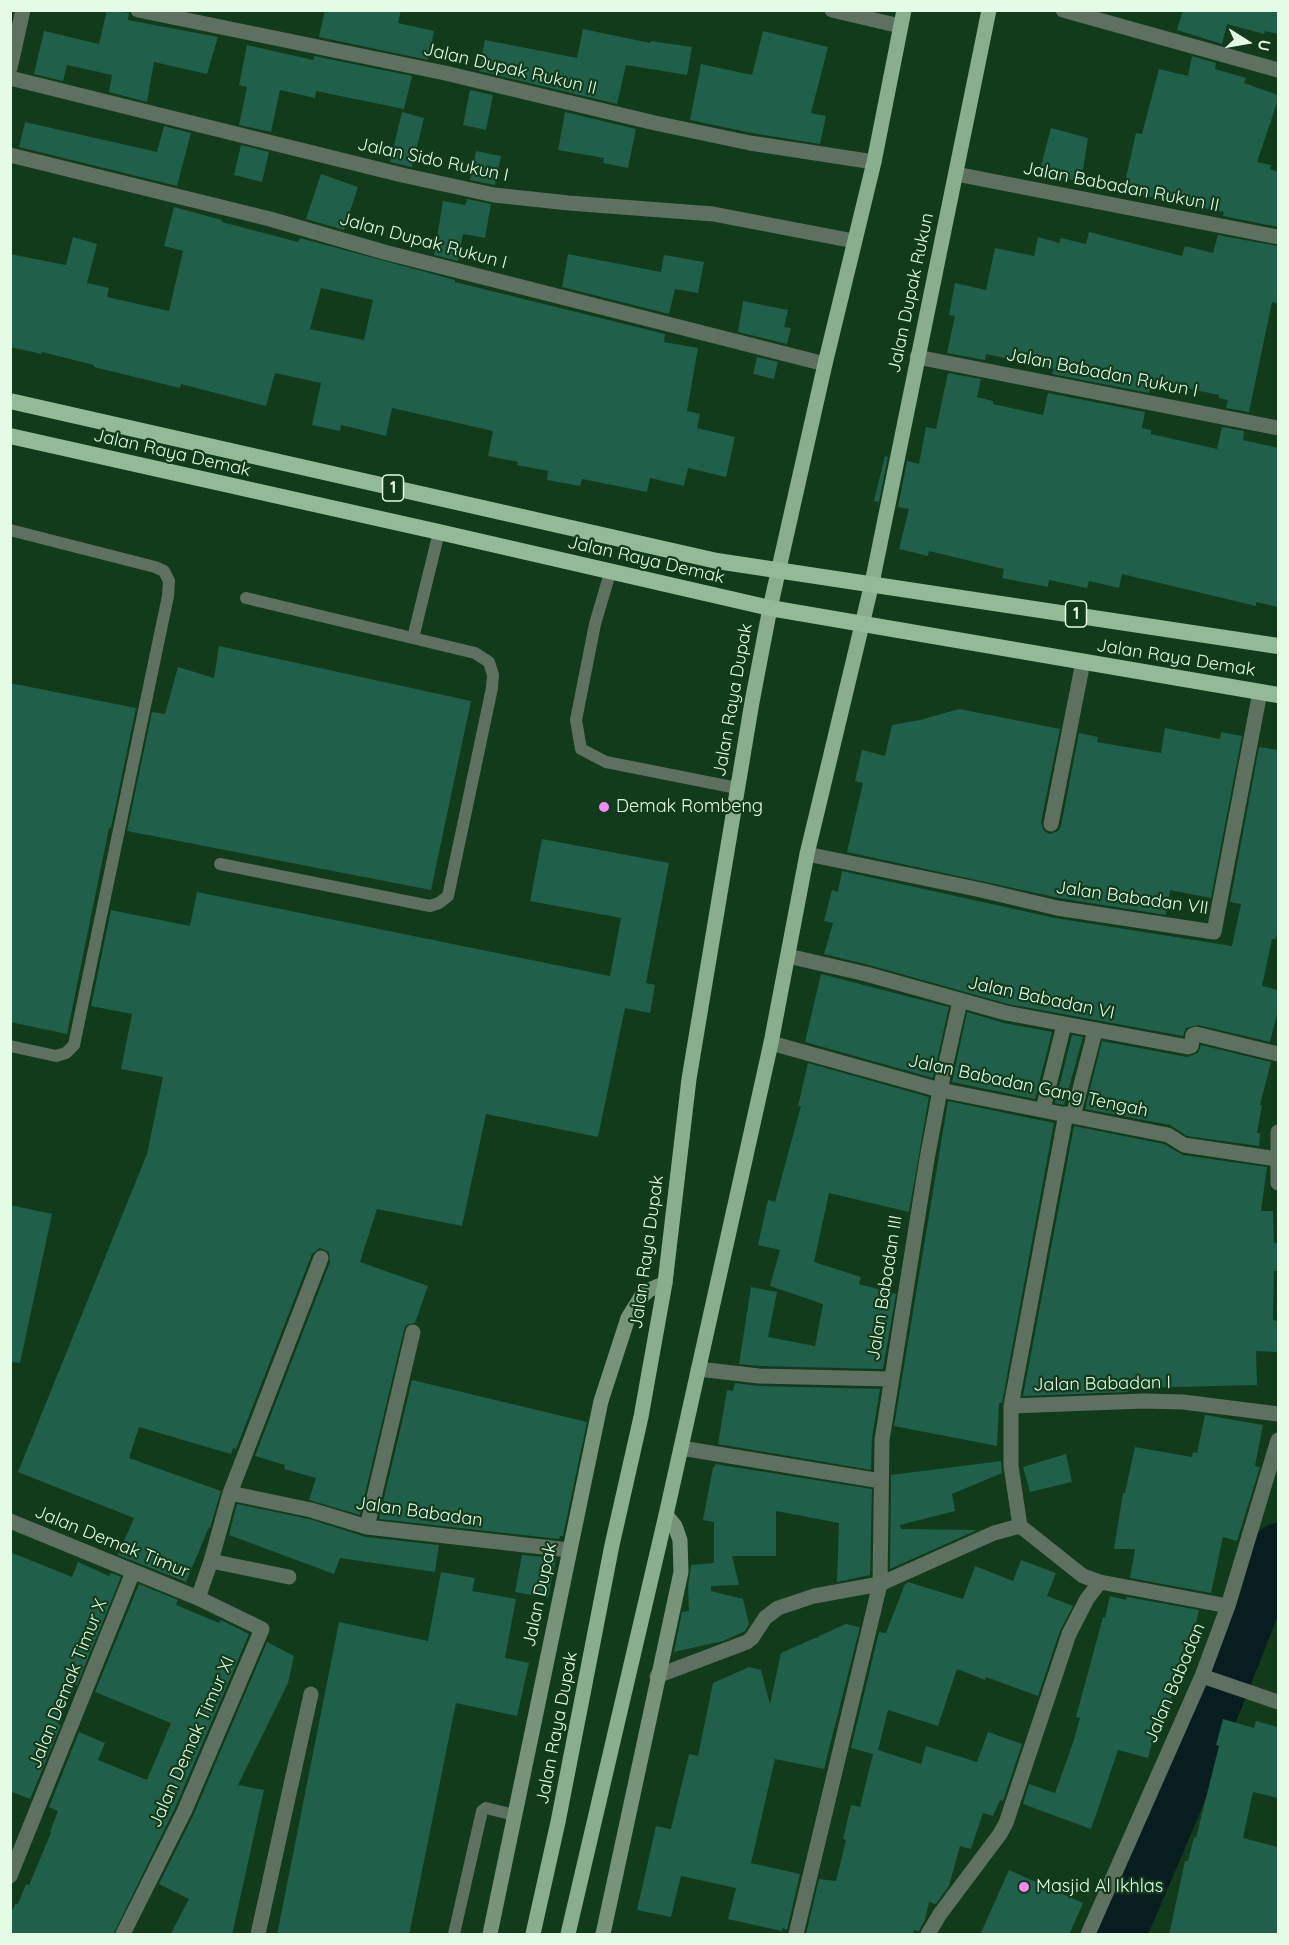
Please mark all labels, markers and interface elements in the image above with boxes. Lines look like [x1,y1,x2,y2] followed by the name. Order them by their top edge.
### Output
[1217,12,1277,72] north arrow
[1254,38,1276,53] text: U
[421,39,599,99] street label: Jalan Dupak Rukun II
[355,133,511,187] street label: Jalan Sido Rukun I
[1021,157,1221,217] street label: Jalan Babadan Rukun II
[337,208,509,274] street label: Jalan Dupak Rukun I
[883,211,939,375] street label: Jalan Dupak Rukun
[1004,344,1200,402] street label: Jalan Babadan Rukun I
[91,424,253,482] street label: Jalan Raya Demak
[382,475,404,501] road number: 1
[565,531,727,589] street label: Jalan Raya Demak
[1066,601,1086,627] road number: 1
[709,622,757,778] street label: Jalan Raya Dupak
[1095,635,1257,681] street label: Jalan Raya Demak
[616,796,763,818] place label: Demak Rombeng
[597,800,611,814] marker: Demak Rombeng
[1054,877,1210,919] street label: Jalan Babadan VII
[966,972,1116,1024] street label: Jalan Babadan VI
[906,1050,1150,1122] street label: Jalan Babadan Gang Tengah
[625,1174,669,1330] street label: Jalan Raya Dupak
[863,1214,907,1362] street label: Jalan Babadan III
[1033,1372,1171,1396] street label: Jalan Babadan I
[354,1492,484,1532] street label: Jalan Babadan
[31,1501,193,1583] street label: Jalan Demak Timur
[518,1541,562,1649] street label: Jalan Dupak
[24,1596,112,1772] street label: Jalan Demak Timur X
[1140,1620,1210,1746] street label: Jalan Babadan
[532,1650,582,1806] street label: Jalan Raya Dupak
[144,1653,240,1831] street label: Jalan Demak Timur XI
[1036,1876,1163,1898] place label: Masjid Al Ikhlas
[1017,1880,1031,1894] marker: Masjid Al Ikhlas

